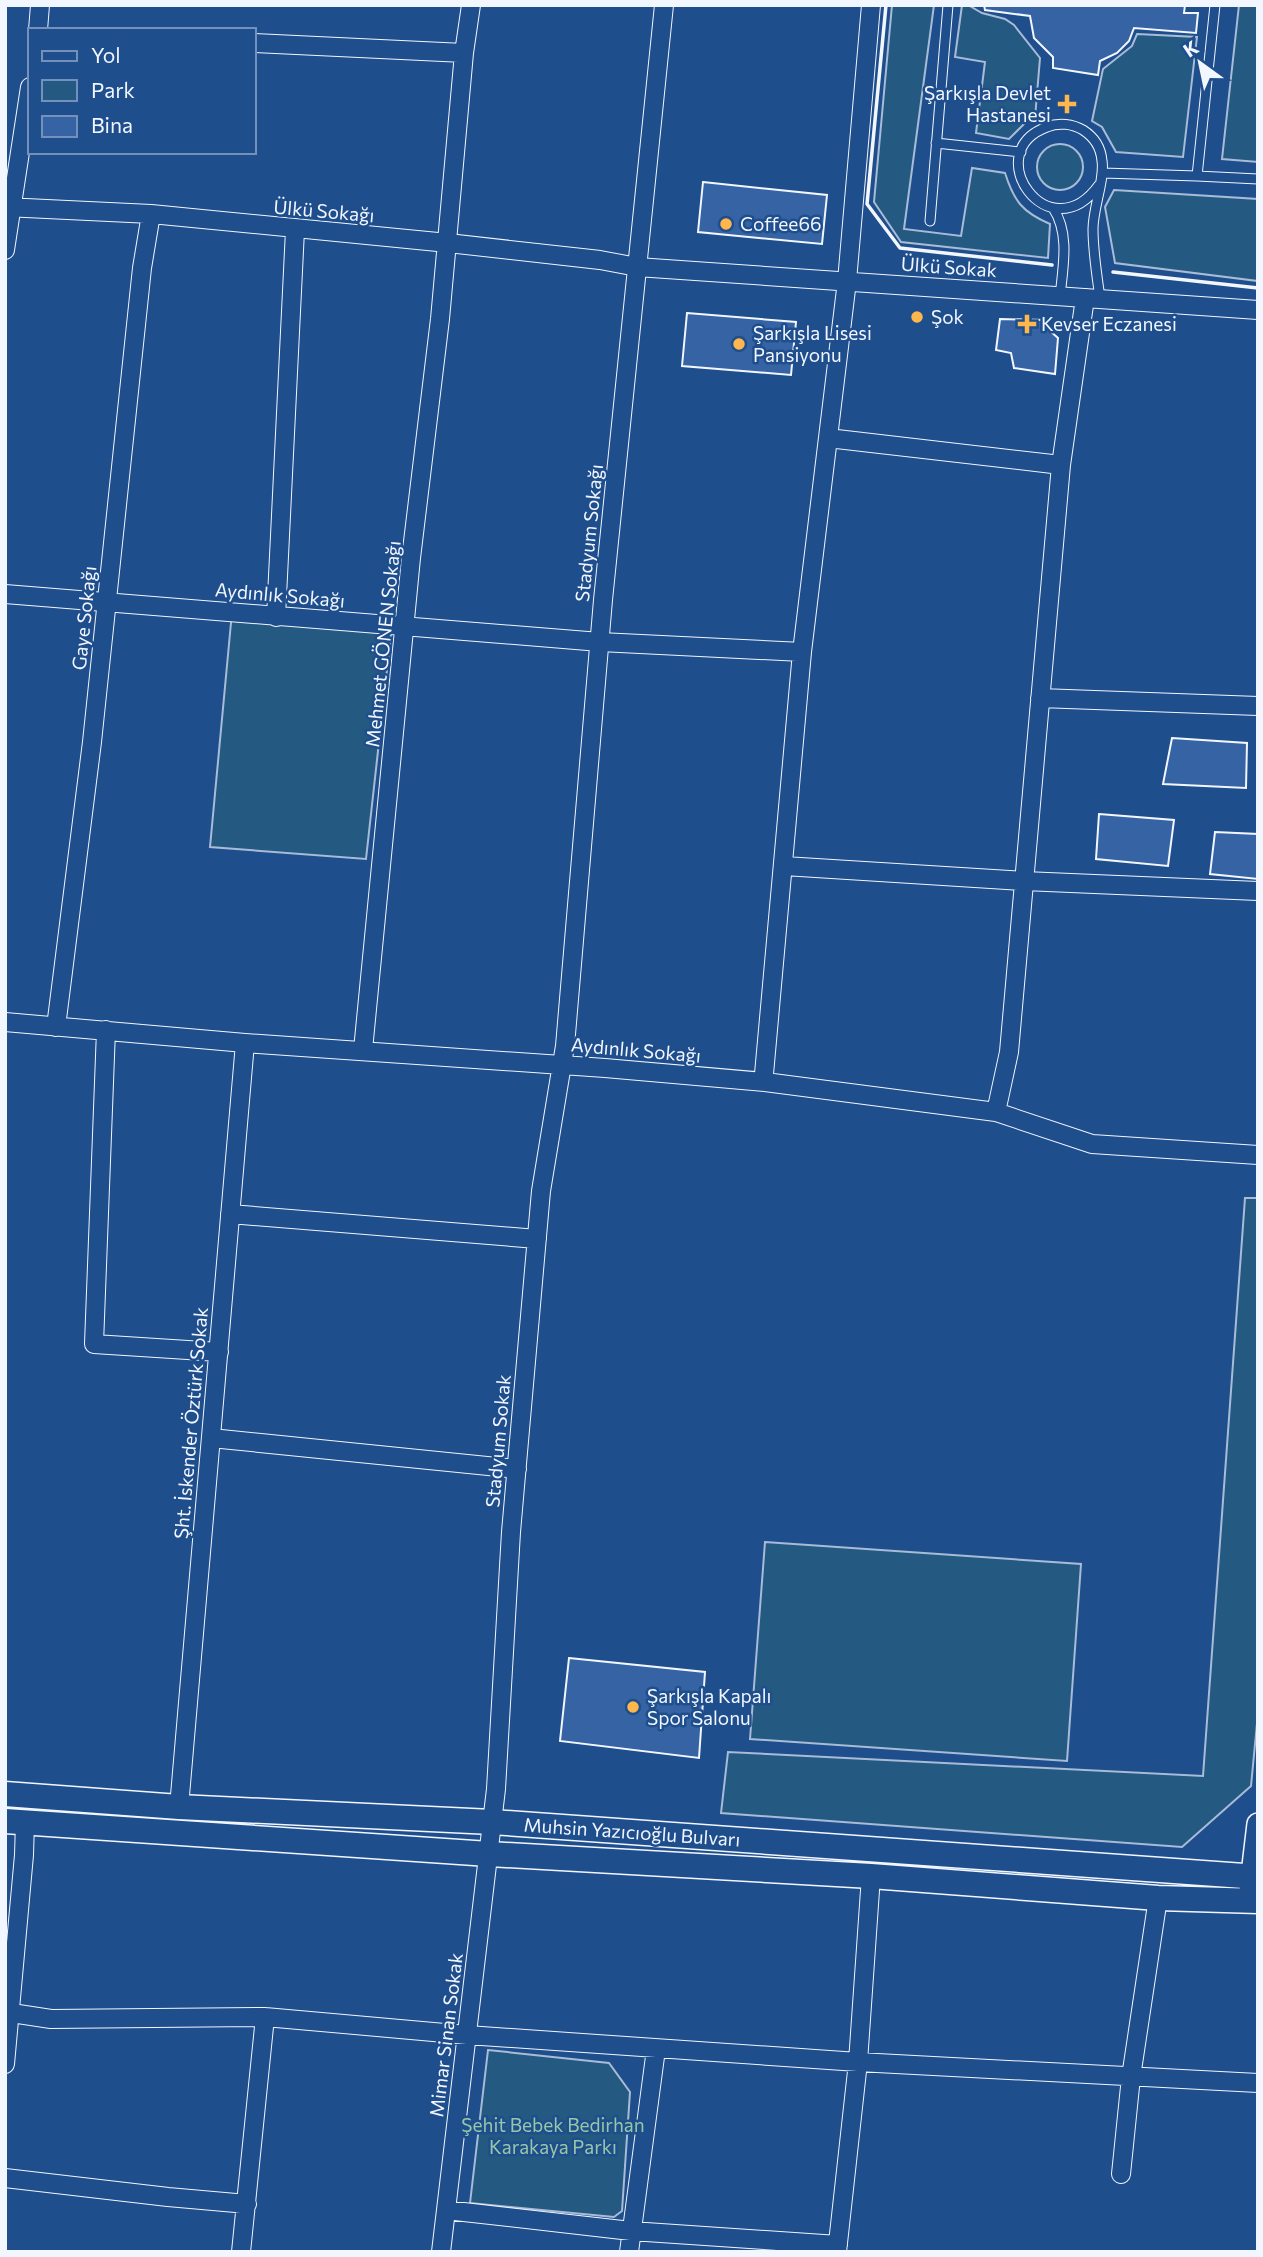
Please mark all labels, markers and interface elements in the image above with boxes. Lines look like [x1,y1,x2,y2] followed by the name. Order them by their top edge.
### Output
[28,28,256,154] legend
[1165,28,1235,98] north arrow
[1179,35,1202,62] text: K
[91,42,121,67] text: Yol
[91,77,135,102] text: Park
[924,81,1051,126] place label: Şarkışla Devlet Hastanesi
[1057,94,1077,114] marker: Şarkışla Devlet Hastanesi
[91,112,133,137] text: Bina
[273,195,375,226] street label: Ülkü Sokağı
[740,212,821,235] place label: Coffee66
[718,216,734,232] marker: Coffee66
[900,252,998,281] street label: Ülkü Sokak
[931,305,964,328] place label: Şok
[909,309,925,325] marker: Şok
[1041,312,1177,335] place label: Kevser Eczanesi
[1019,316,1035,332] marker: Kevser Eczanesi
[753,321,872,366] place label: Şarkışla Lisesi Pansiyonu
[731,336,747,352] marker: Şarkışla Lisesi Pansiyonu
[570,463,607,603] street label: Stadyum Sokağı
[360,539,405,749] street label: Mehmet GÖNEN Sokağı
[67,565,100,671] street label: Gaye Sokağı
[214,577,346,612] street label: Aydınlık Sokağı
[570,1032,702,1067] street label: Aydınlık Sokağı
[169,1306,212,1540] street label: Şht. İskender Öztürk Sokak
[480,1374,515,1508] street label: Stadyum Sokak
[647,1684,771,1729] place label: Şarkışla Kapalı Spor Salonu
[625,1699,641,1715] marker: Şarkışla Kapalı Spor Salonu
[523,1812,741,1851] street label: Muhsin Yazıcıoğlu Bulvarı
[424,1952,467,2118] street label: Mimar Sinan Sokak
[461,2113,645,2158] park label: Şehit Bebek Bedirhan Karakaya Parkı

